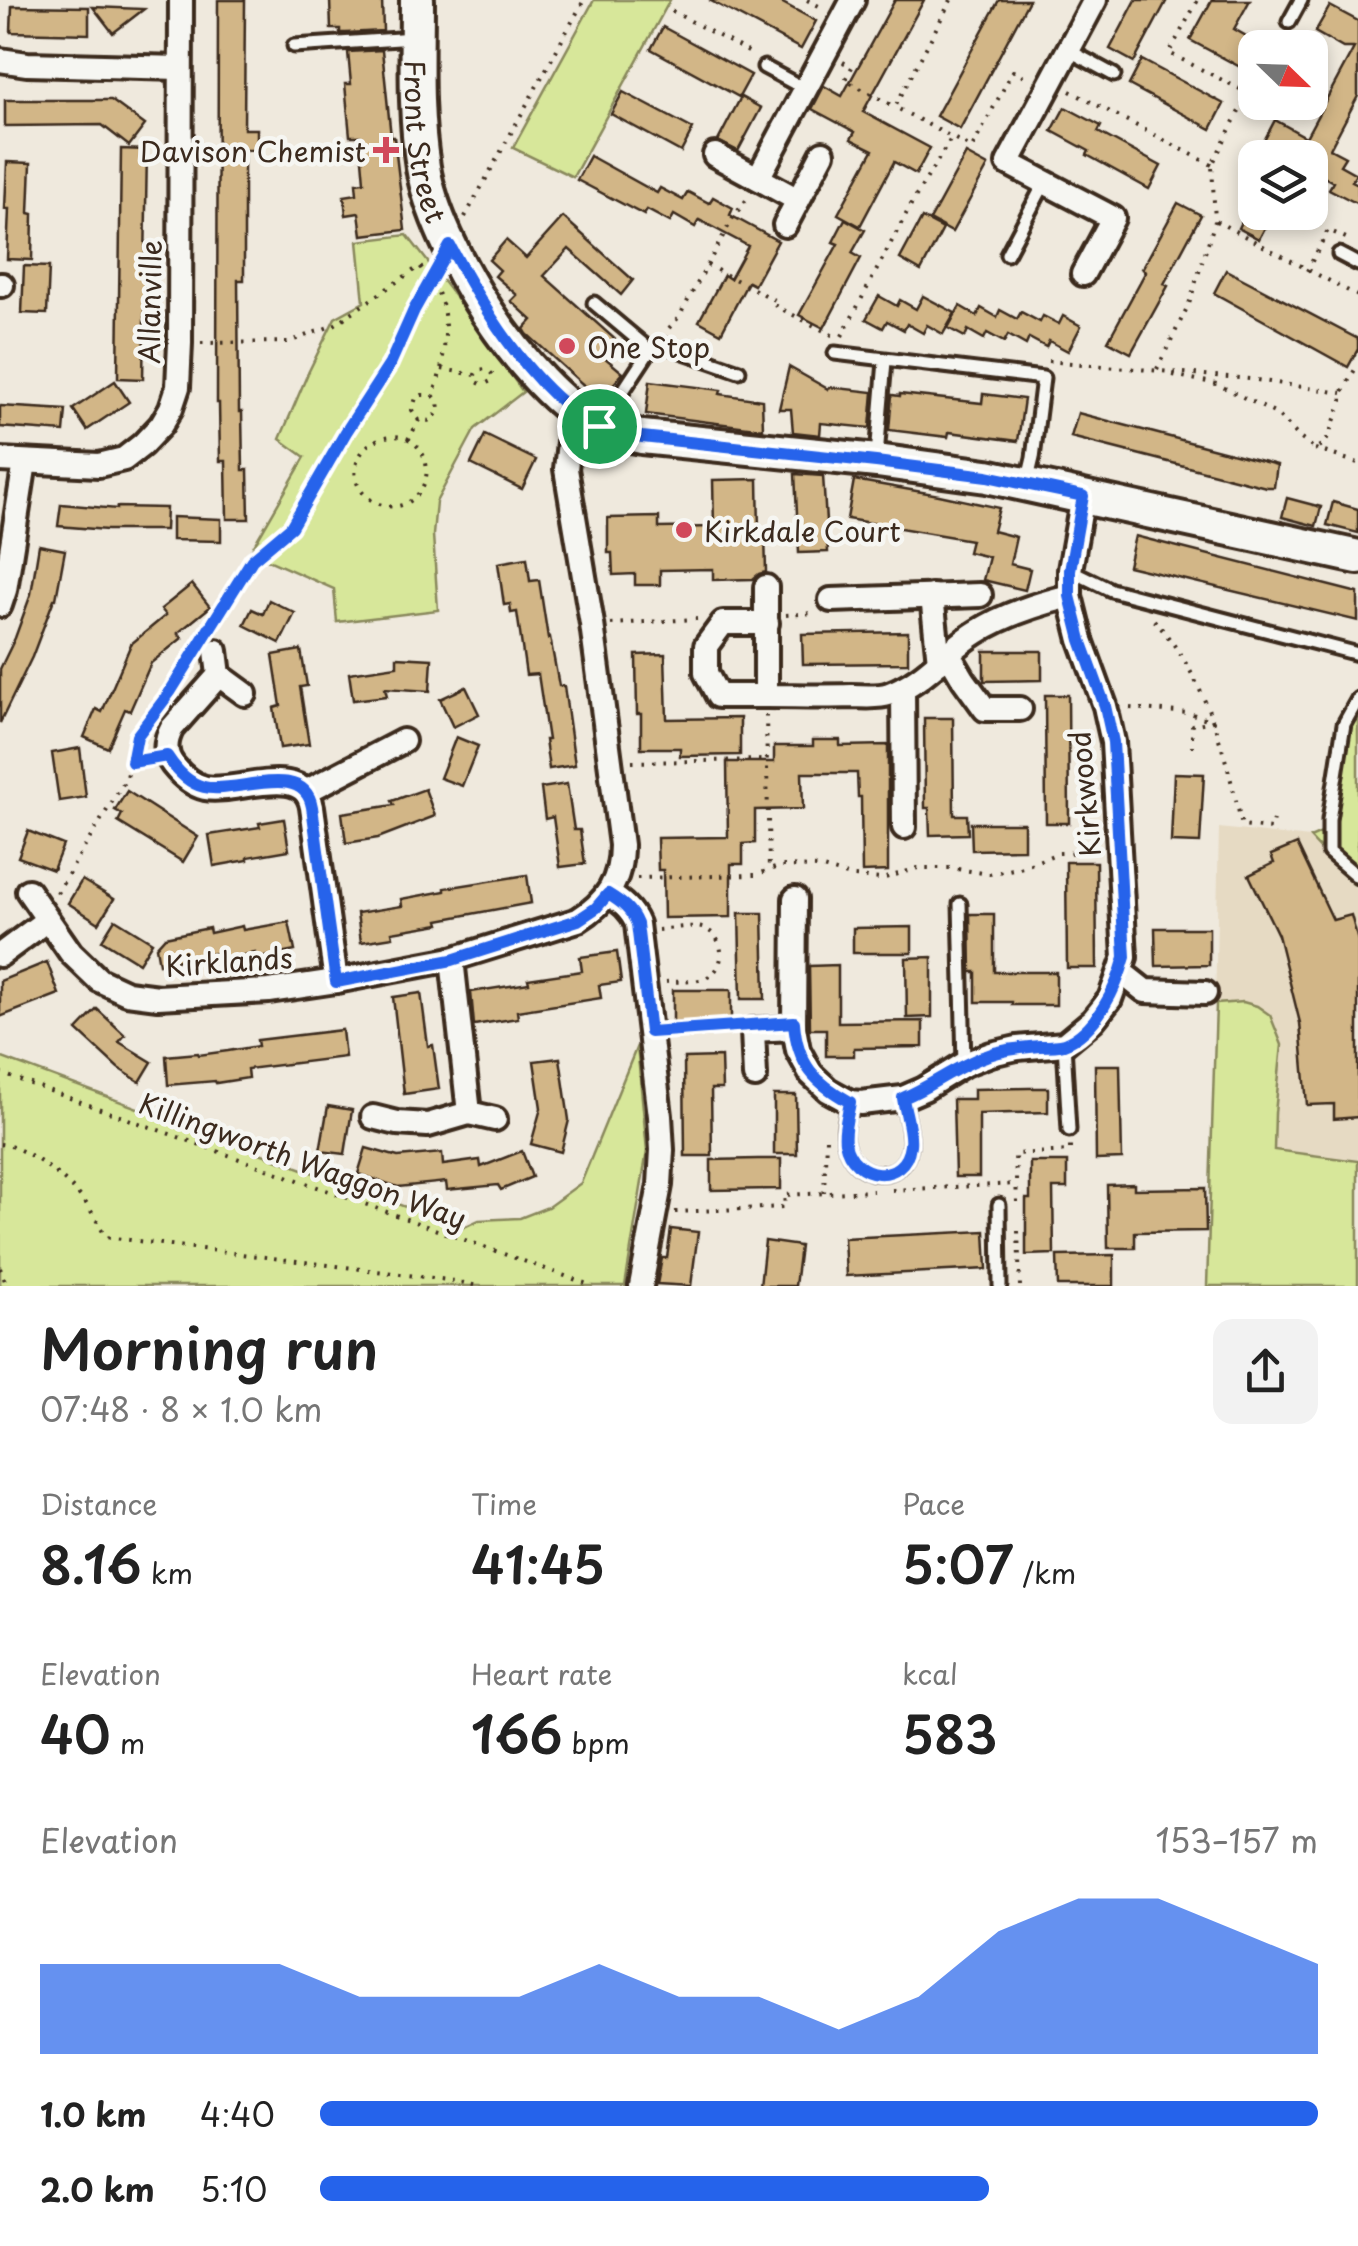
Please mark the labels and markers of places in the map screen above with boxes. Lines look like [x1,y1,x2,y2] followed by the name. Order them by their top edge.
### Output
[140,129,366,172] place label: Davison Chemist
[375,139,397,161] marker: Davison Chemist
[587,325,710,368] place label: One Stop
[556,335,578,357] marker: One Stop
[557,384,642,469] pin
[704,509,901,552] place label: Kirkdale Court
[673,519,695,541] marker: Kirkdale Court

